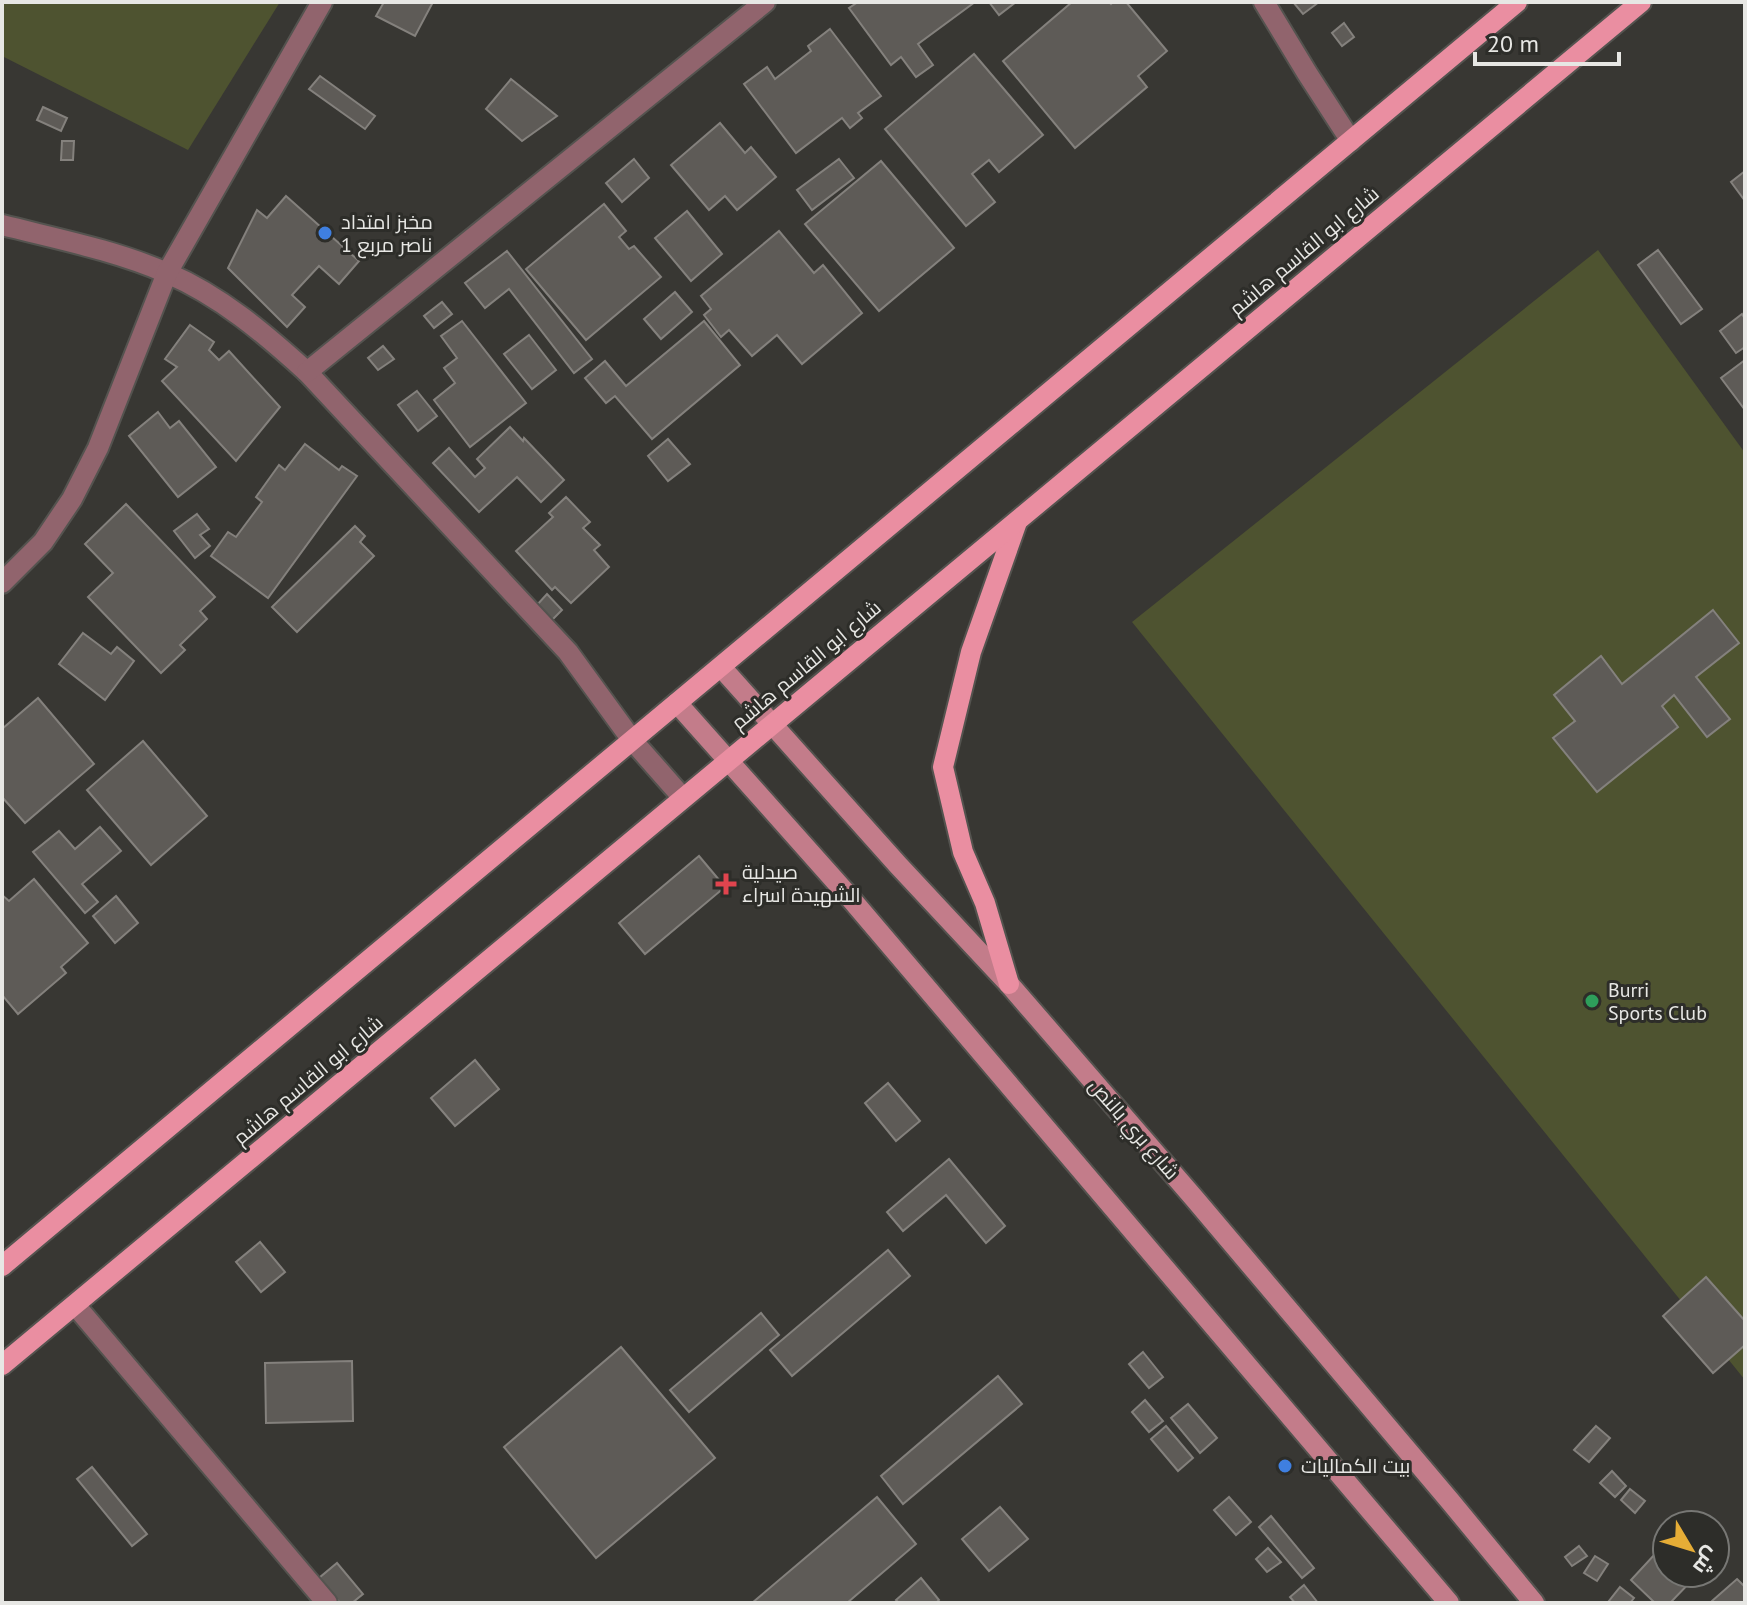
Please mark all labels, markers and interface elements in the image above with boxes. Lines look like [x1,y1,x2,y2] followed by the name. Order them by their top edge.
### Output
[1475,16,1619,66] scale bar
[1487,28,1539,59] text: 20 m
[1224,181,1385,322] street label: شارع ابو القاسم هاشم
[341,209,433,259] place label: مخبز امتداد ناصر مربع 1
[316,224,334,242] marker: مخبز امتداد ناصر مربع 1
[726,595,887,736] street label: شارع ابو القاسم هاشم
[742,859,861,908] place label: صيدلية الشهيدة اسراء
[717,875,735,893] marker: صيدلية الشهيدة اسراء
[1608,977,1707,1026] place label: Burri Sports Club
[1583,992,1601,1010] marker: Burri Sports Club
[228,1010,389,1151] street label: شارع ابو القاسم هاشم
[1081,1073,1185,1187] street label: شارع بري بالنص
[1301,1453,1410,1479] place label: بيت الكماليات
[1276,1457,1294,1475] marker: بيت الكماليات
[1651,1509,1731,1589] north arrow
[1687,1542,1726,1581] text: ش

